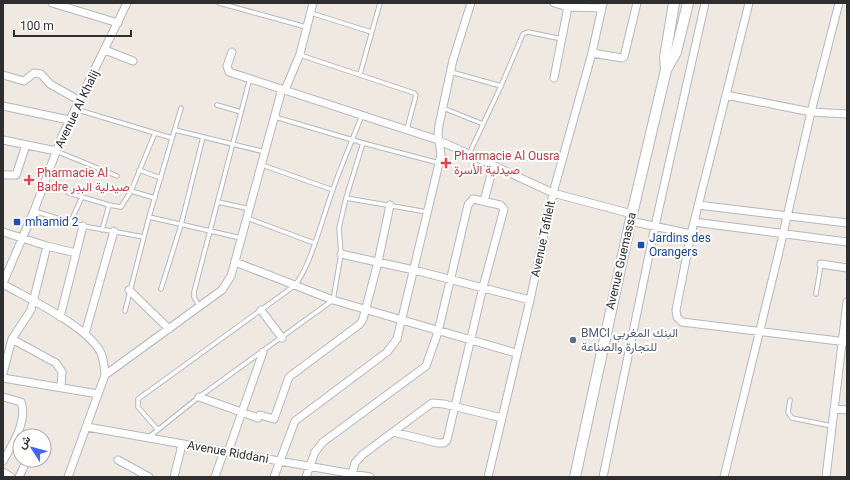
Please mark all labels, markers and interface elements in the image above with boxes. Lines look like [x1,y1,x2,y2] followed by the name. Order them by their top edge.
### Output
[14,12,131,38] scale bar
[20,19,54,33] text: 100 m
[52,67,102,150] street label: Avenue Al Khalij
[454,149,560,178] place label: Pharmacie Al Ousra صيدلية الأسرة
[441,158,451,168] marker: Pharmacie Al Ousra صيدلية الأسرة
[37,166,130,195] place label: Pharmacie Al Badre صيدلية البدر
[24,175,34,185] marker: Pharmacie Al Badre صيدلية البدر
[528,199,558,279] street label: Avenue Tafilelt
[603,211,639,311] street label: Avenue Guemassa
[25,215,79,229] place label: mhamid 2
[12,217,22,227] marker: mhamid 2
[649,231,711,259] place label: Jardins des Orangers
[636,240,646,250] marker: Jardins des Orangers
[581,326,678,355] place label: BMCI البنك المغربي للتجارة والصناعة
[568,335,578,345] marker: BMCI البنك المغربي للتجارة والصناعة
[12,428,52,468] north arrow
[15,433,33,452] text: ش
[186,438,270,466] street label: Avenue Riddani

